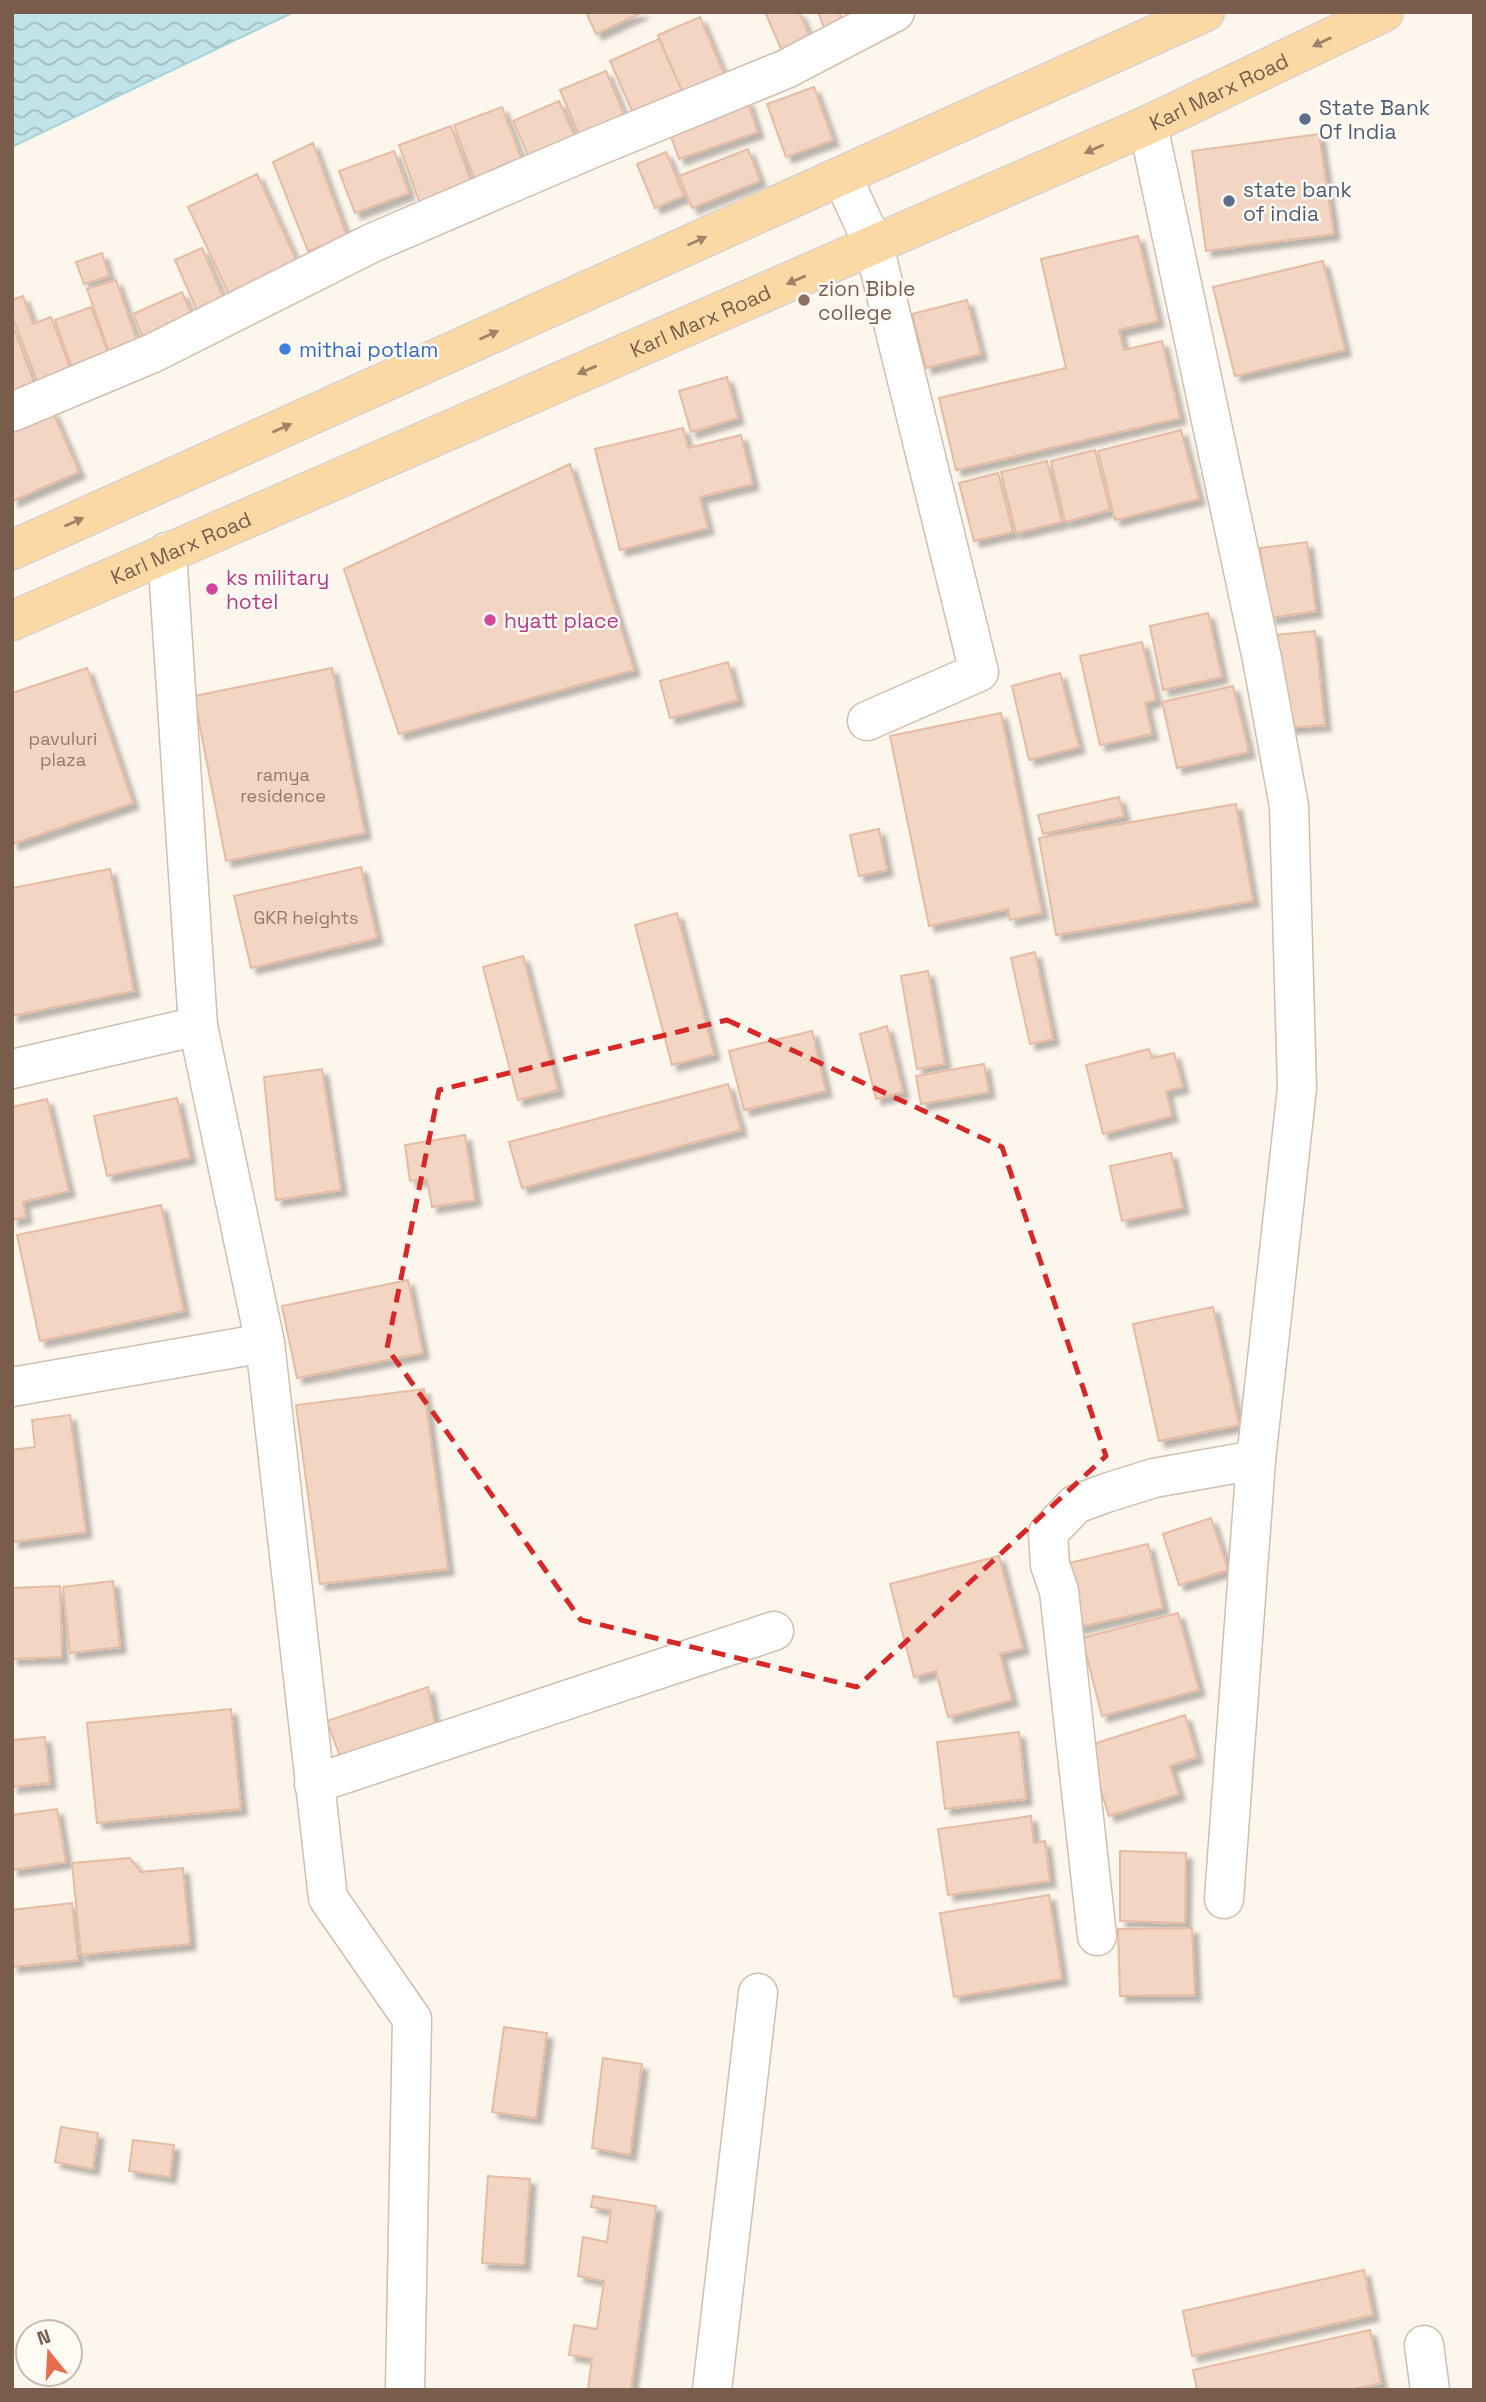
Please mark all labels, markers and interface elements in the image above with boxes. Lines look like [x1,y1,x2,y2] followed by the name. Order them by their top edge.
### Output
[1312,36,1332,47] one-way arrow
[1145,46,1293,136] street label: Karl Marx Road
[1319,94,1430,145] place label: State Bank Of India
[1297,111,1313,127] marker: State Bank Of India
[1084,143,1104,155] one-way arrow
[1243,176,1352,227] place label: state bank of india
[1221,193,1237,209] marker: state bank of india
[687,235,707,247] one-way arrow
[786,274,806,286] one-way arrow
[818,275,915,326] place label: zion Bible college
[626,278,775,363] street label: Karl Marx Road
[796,292,812,308] marker: zion Bible college
[479,329,499,341] one-way arrow
[299,336,438,363] place label: mithai potlam
[277,341,293,357] marker: mithai potlam
[577,365,598,376] one-way arrow
[272,422,292,434] one-way arrow
[106,505,255,590] street label: Karl Marx Road
[64,516,85,527] one-way arrow
[226,564,329,615] place label: ks military hotel
[204,581,220,597] marker: ks military hotel
[504,607,619,634] place label: hyatt place
[482,612,498,628] marker: hyatt place
[29,727,97,771] house number: pavuluri plaza
[240,763,326,807] house number: ramya residence
[253,906,359,929] house number: GKR heights
[14,2318,84,2388] north arrow
[34,2323,54,2351] text: N

